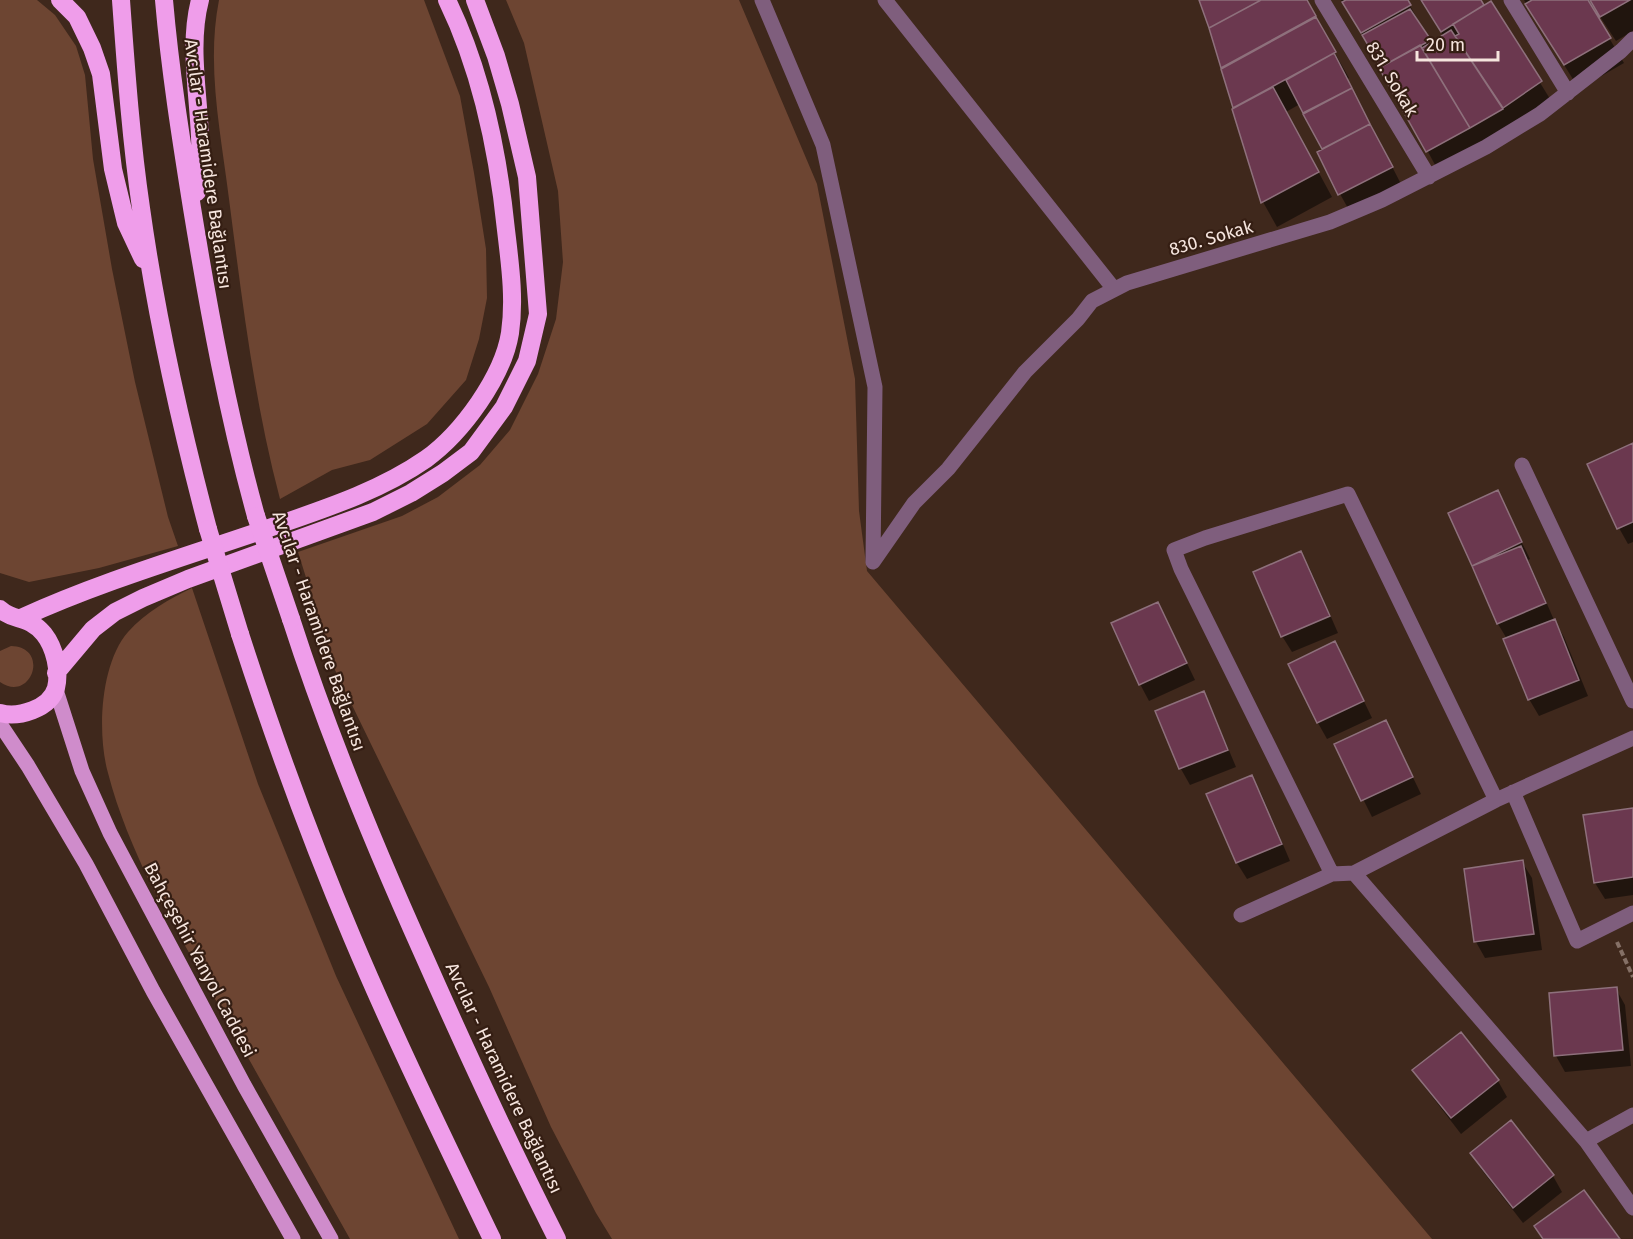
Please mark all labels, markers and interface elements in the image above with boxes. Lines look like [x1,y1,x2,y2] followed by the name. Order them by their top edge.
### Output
[1417,24,1498,62] scale bar
[1426,34,1465,56] text: 20 m
[1361,37,1423,121] street label: 831. Sokak
[180,38,236,290] street label: Avcılar - Haramidere Bağlantısı
[1166,215,1256,260] street label: 830. Sokak
[268,508,370,754] street label: Avcılar - Haramidere Bağlantısı
[139,859,261,1061] street label: Bahçeşehir Yanyol Caddesi
[441,959,567,1197] street label: Avcılar - Haramidere Bağlantısı

